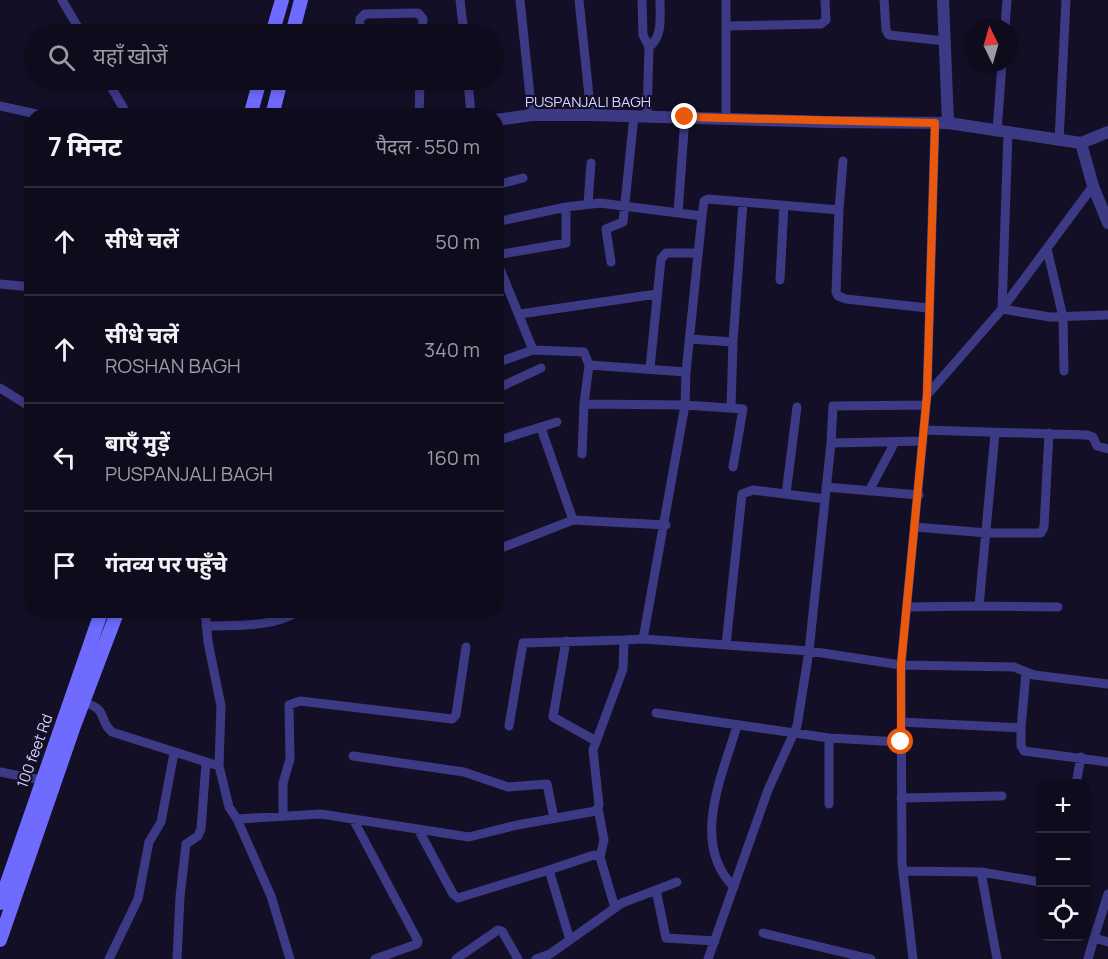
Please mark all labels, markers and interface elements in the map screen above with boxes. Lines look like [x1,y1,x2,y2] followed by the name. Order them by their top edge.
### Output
[964,18,1018,72] north arrow
[24,24,504,90] search box
[45,41,78,74] icon: search
[93,41,168,71] text: यहाँ खोजें
[525,91,651,112] street label: PUSPANJALI BAGH
[671,103,697,129] route end
[48,128,122,164] text: 7 मिनट
[376,133,480,160] text: पैदल · 550 m
[48,225,81,258] icon: ahead
[105,225,179,255] text: सीधे चलें
[435,228,480,255] text: 50 m
[105,320,179,350] text: सीधे चलें
[48,333,81,366] icon: ahead
[424,336,480,363] text: 340 m
[105,352,241,379] text: ROSHAN BAGH
[105,428,170,458] text: बाएँ मुड़ें
[48,441,81,474] icon: left
[427,444,480,471] text: 160 m
[105,460,273,487] text: PUSPANJALI BAGH
[48,549,81,582] icon: arrive
[105,549,227,579] text: गंतव्य पर पहुँचे
[11,711,58,791] street label: 100 feet Rd
[887,728,913,754] route start
[1036,779,1090,941] map controls
[1036,779,1090,833] button: +
[1036,833,1090,887] button: −
[1036,887,1090,941] button: locate

